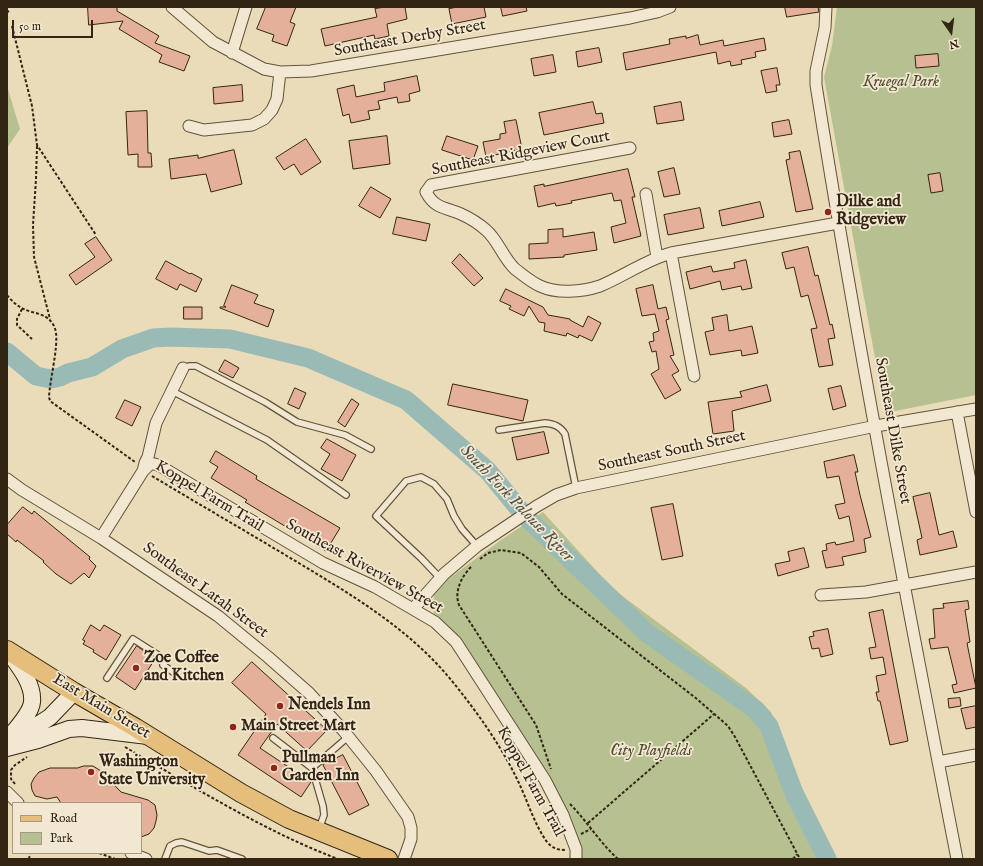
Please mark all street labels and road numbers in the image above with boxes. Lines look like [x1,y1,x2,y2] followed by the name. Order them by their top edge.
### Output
[333,16,487,62] street label: Southeast Derby Street
[430,127,612,181] street label: Southeast Ridgeview Court
[870,356,914,506] street label: Southeast Dilke Street
[597,427,747,477] street label: Southeast South Street
[151,457,267,537] street label: Koppel Farm Trail
[282,516,446,618] street label: Southeast Riverview Street
[139,539,271,643] street label: Southeast Latah Street
[49,670,153,744] street label: East Main Street
[492,723,568,841] street label: Koppel Farm Trail

